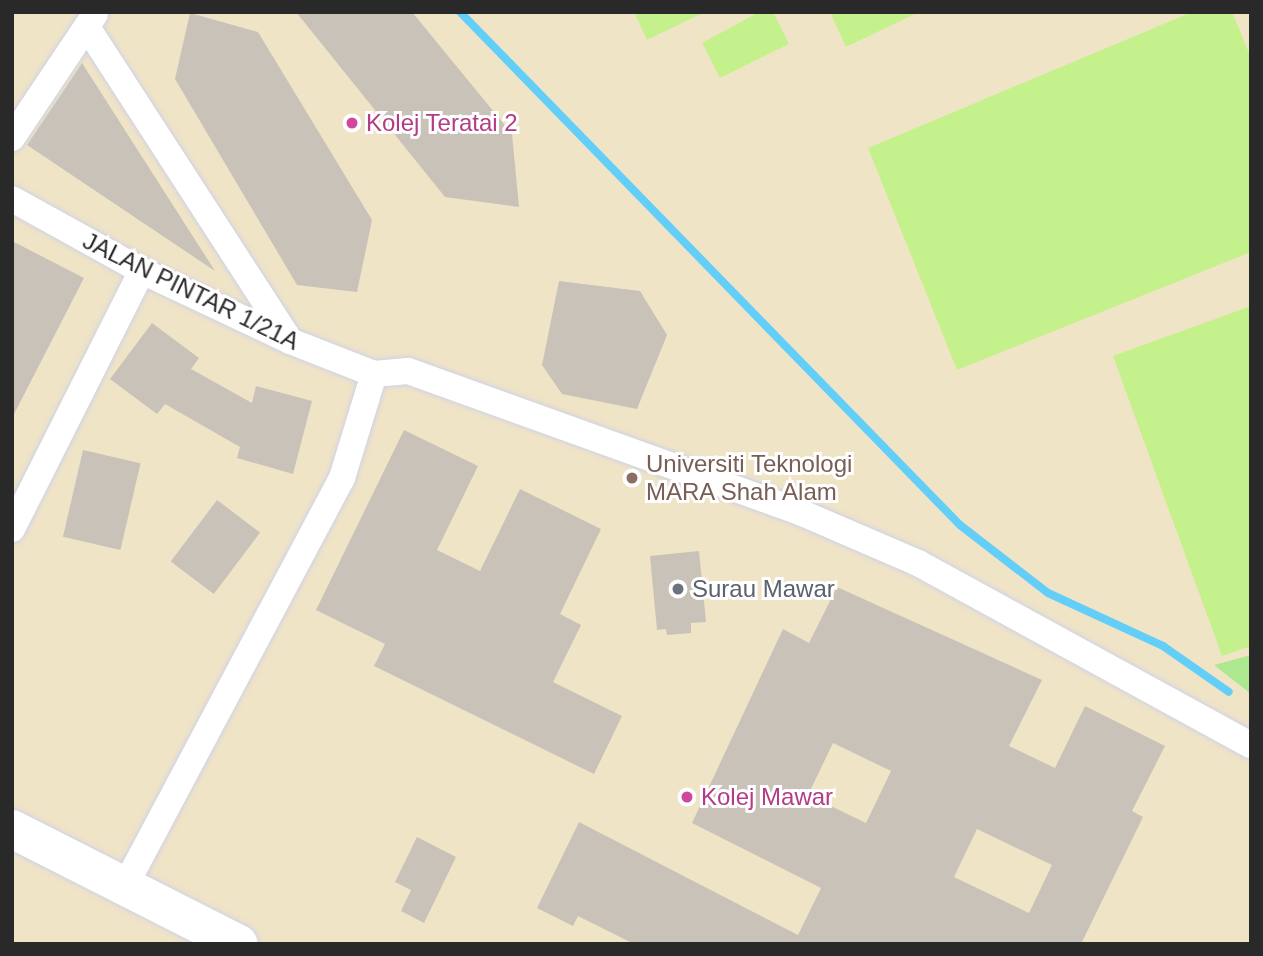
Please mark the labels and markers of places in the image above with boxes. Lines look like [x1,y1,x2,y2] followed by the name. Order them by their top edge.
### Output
[366,109,518,137] place label: Kolej Teratai 2
[344,115,360,131] marker: Kolej Teratai 2
[646,450,853,506] place label: Universiti Teknologi MARA Shah Alam
[624,470,640,486] marker: Universiti Teknologi MARA Shah Alam
[692,575,835,603] place label: Surau Mawar
[670,581,686,597] marker: Surau Mawar
[701,783,833,811] place label: Kolej Mawar
[679,789,695,805] marker: Kolej Mawar

